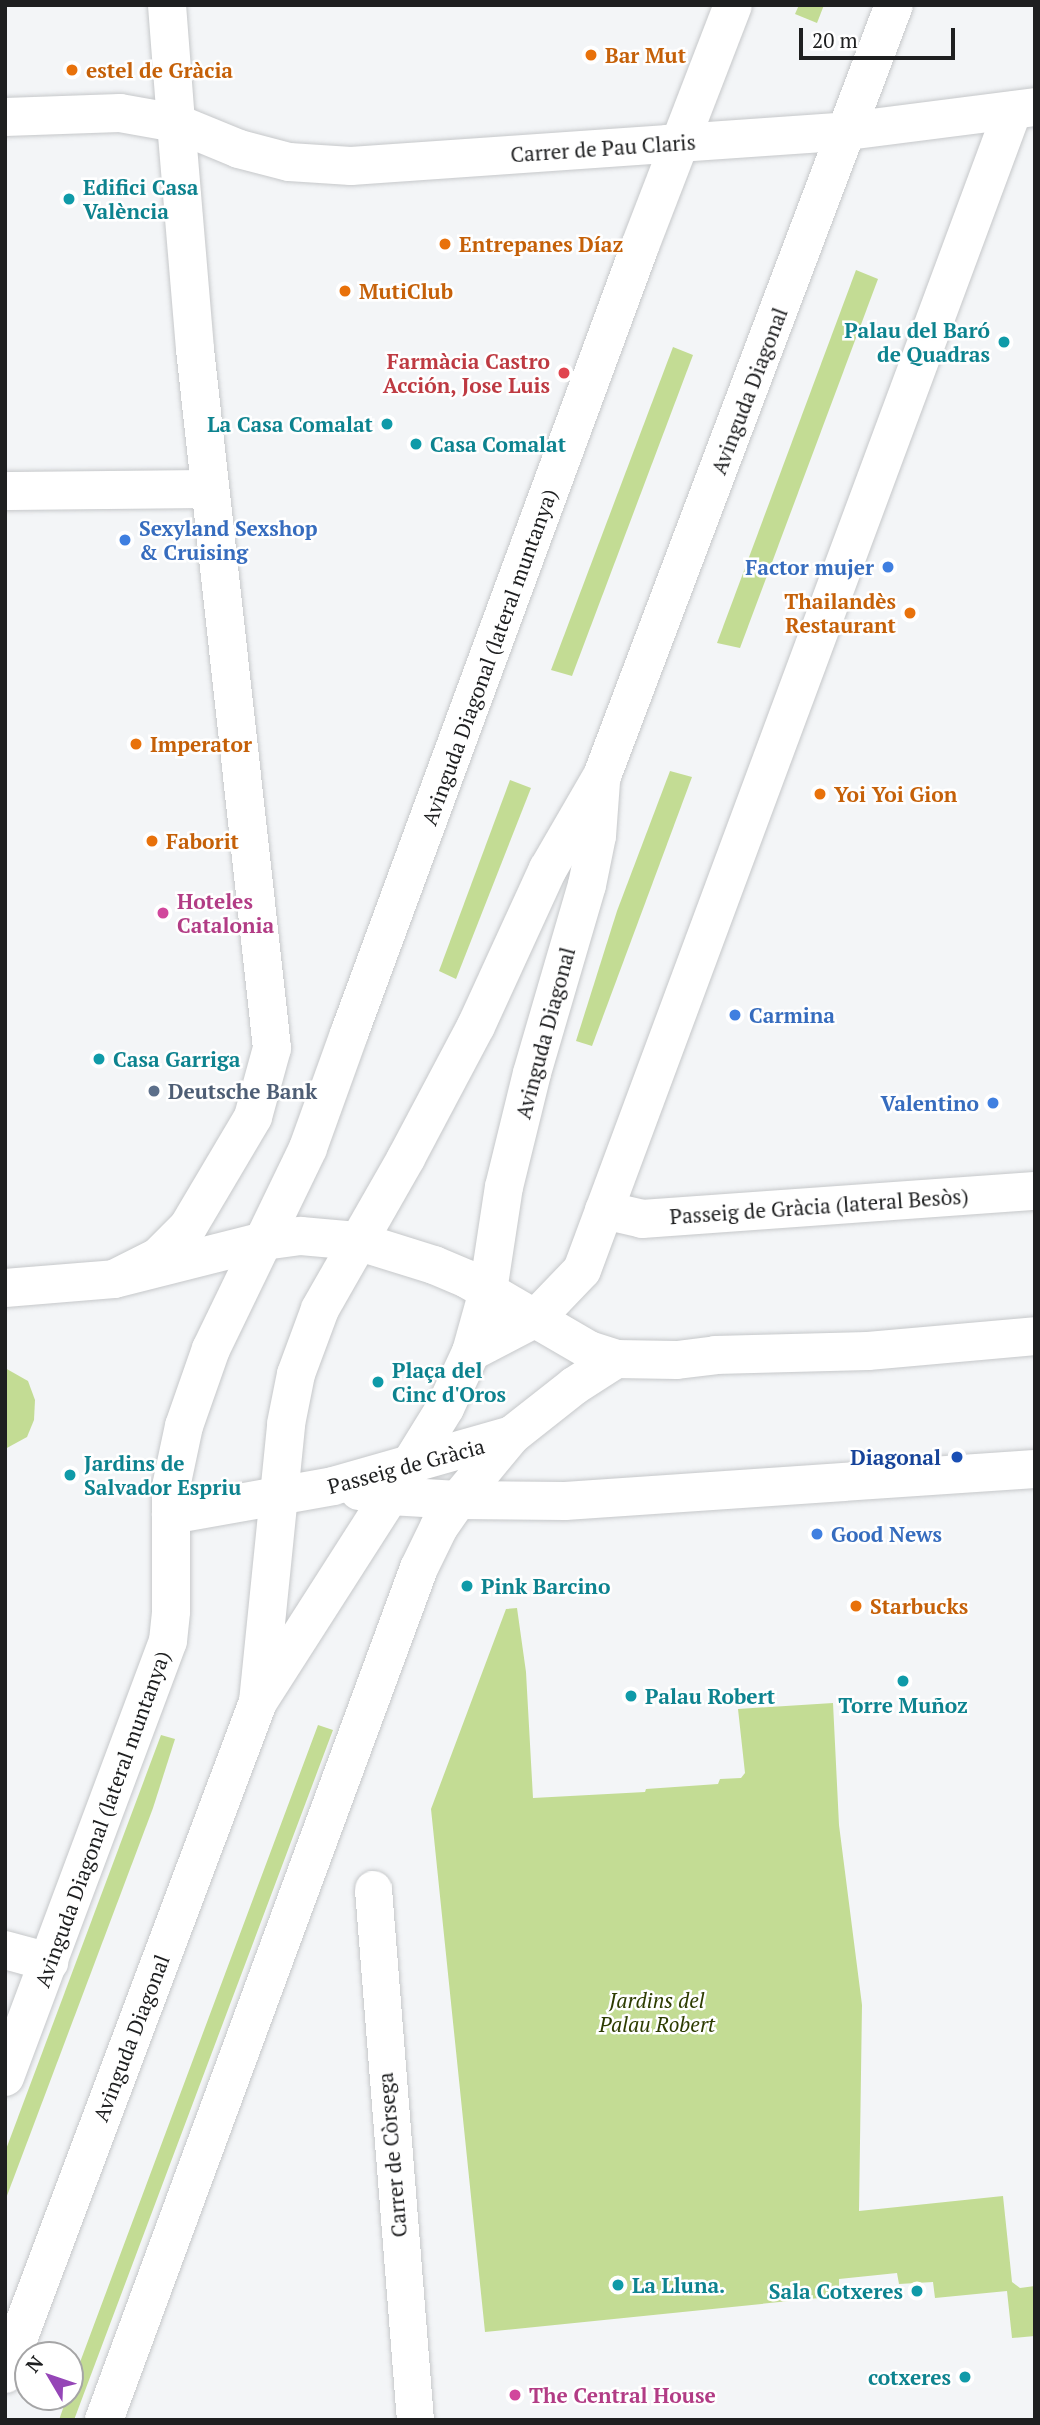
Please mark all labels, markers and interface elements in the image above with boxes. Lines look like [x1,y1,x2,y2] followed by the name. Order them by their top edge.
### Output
[802,14,958,58] scale bar
[812,26,858,54] text: 20 m
[605,42,686,68] place label: Bar Mut
[583,47,599,63] marker: Bar Mut
[86,57,233,83] place label: estel de Gràcia
[64,62,80,78] marker: estel de Gràcia
[510,129,696,167] street label: Carrer de Pau Claris
[83,174,198,224] place label: Edifici Casa València
[61,191,77,207] marker: Edifici Casa València
[459,231,623,257] place label: Entrepanes Díaz
[437,236,453,252] marker: Entrepanes Díaz
[359,278,453,304] place label: MutiClub
[337,283,353,299] marker: MutiClub
[706,304,792,478] street label: Avinguda Diagonal
[844,317,990,367] place label: Palau del Baró de Quadras
[996,334,1012,350] marker: Palau del Baró de Quadras
[382,348,550,398] place label: Farmàcia Castro Acción, Jose Luis
[556,365,572,381] marker: Farmàcia Castro Acción, Jose Luis
[207,411,373,437] place label: La Casa Comalat
[379,416,395,432] marker: La Casa Comalat
[430,431,566,457] place label: Casa Comalat
[408,436,424,452] marker: Casa Comalat
[416,485,562,829] street label: Avinguda Diagonal (lateral muntanya)
[139,515,317,565] place label: Sexyland Sexshop & Cruising
[117,532,133,548] marker: Sexyland Sexshop & Cruising
[745,554,874,580] place label: Factor mujer
[880,559,896,575] marker: Factor mujer
[784,588,896,638] place label: Thailandès Restaurant
[902,605,918,621] marker: Thailandès Restaurant
[150,731,252,757] place label: Imperator
[128,736,144,752] marker: Imperator
[834,781,957,807] place label: Yoi Yoi Gion
[812,786,828,802] marker: Yoi Yoi Gion
[166,828,239,854] place label: Faborit
[144,833,160,849] marker: Faborit
[177,888,274,938] place label: Hoteles Catalonia
[155,905,171,921] marker: Hoteles Catalonia
[510,944,580,1122] street label: Avinguda Diagonal
[749,1002,835,1028] place label: Carmina
[727,1007,743,1023] marker: Carmina
[113,1046,240,1072] place label: Casa Garriga
[91,1051,107,1067] marker: Casa Garriga
[168,1078,317,1104] place label: Deutsche Bank
[146,1083,162,1099] marker: Deutsche Bank
[881,1090,979,1116] place label: Valentino
[985,1095,1001,1111] marker: Valentino
[669,1183,969,1229] street label: Passeig de Gràcia (lateral Besòs)
[392,1357,506,1407] place label: Plaça del Cinc d'Oros
[370,1374,386,1390] marker: Plaça del Cinc d'Oros
[325,1433,487,1499] street label: Passeig de Gràcia
[850,1444,941,1470] place label: Diagonal
[947,1447,967,1467] marker: Diagonal
[84,1450,241,1500] place label: Jardins de Salvador Espriu
[62,1467,78,1483] marker: Jardins de Salvador Espriu
[831,1521,942,1547] place label: Good News
[809,1526,825,1542] marker: Good News
[481,1573,610,1599] place label: Pink Barcino
[459,1578,475,1594] marker: Pink Barcino
[870,1593,968,1619] place label: Starbucks
[848,1598,864,1614] marker: Starbucks
[29,1647,175,1991] street label: Avinguda Diagonal (lateral muntanya)
[895,1673,911,1689] marker: Torre Muñoz
[645,1683,775,1709] place label: Palau Robert
[623,1688,639,1704] marker: Palau Robert
[838,1692,968,1718] place label: Torre Muñoz
[88,1951,174,2125] street label: Avinguda Diagonal
[599,1987,715,2037] park label: Jardins del Palau Robert
[372,2072,412,2238] street label: Carrer de Còrsega
[632,2272,725,2298] place label: La Lluna.
[610,2277,626,2293] marker: La Lluna.
[769,2278,903,2304] place label: Sala Cotxeres
[909,2283,925,2299] marker: Sala Cotxeres
[14,2341,84,2411] north arrow
[20,2350,48,2377] text: N
[868,2364,951,2390] place label: cotxeres
[957,2369,973,2385] marker: cotxeres
[529,2382,716,2408] place label: The Central House
[507,2387,523,2403] marker: The Central House

